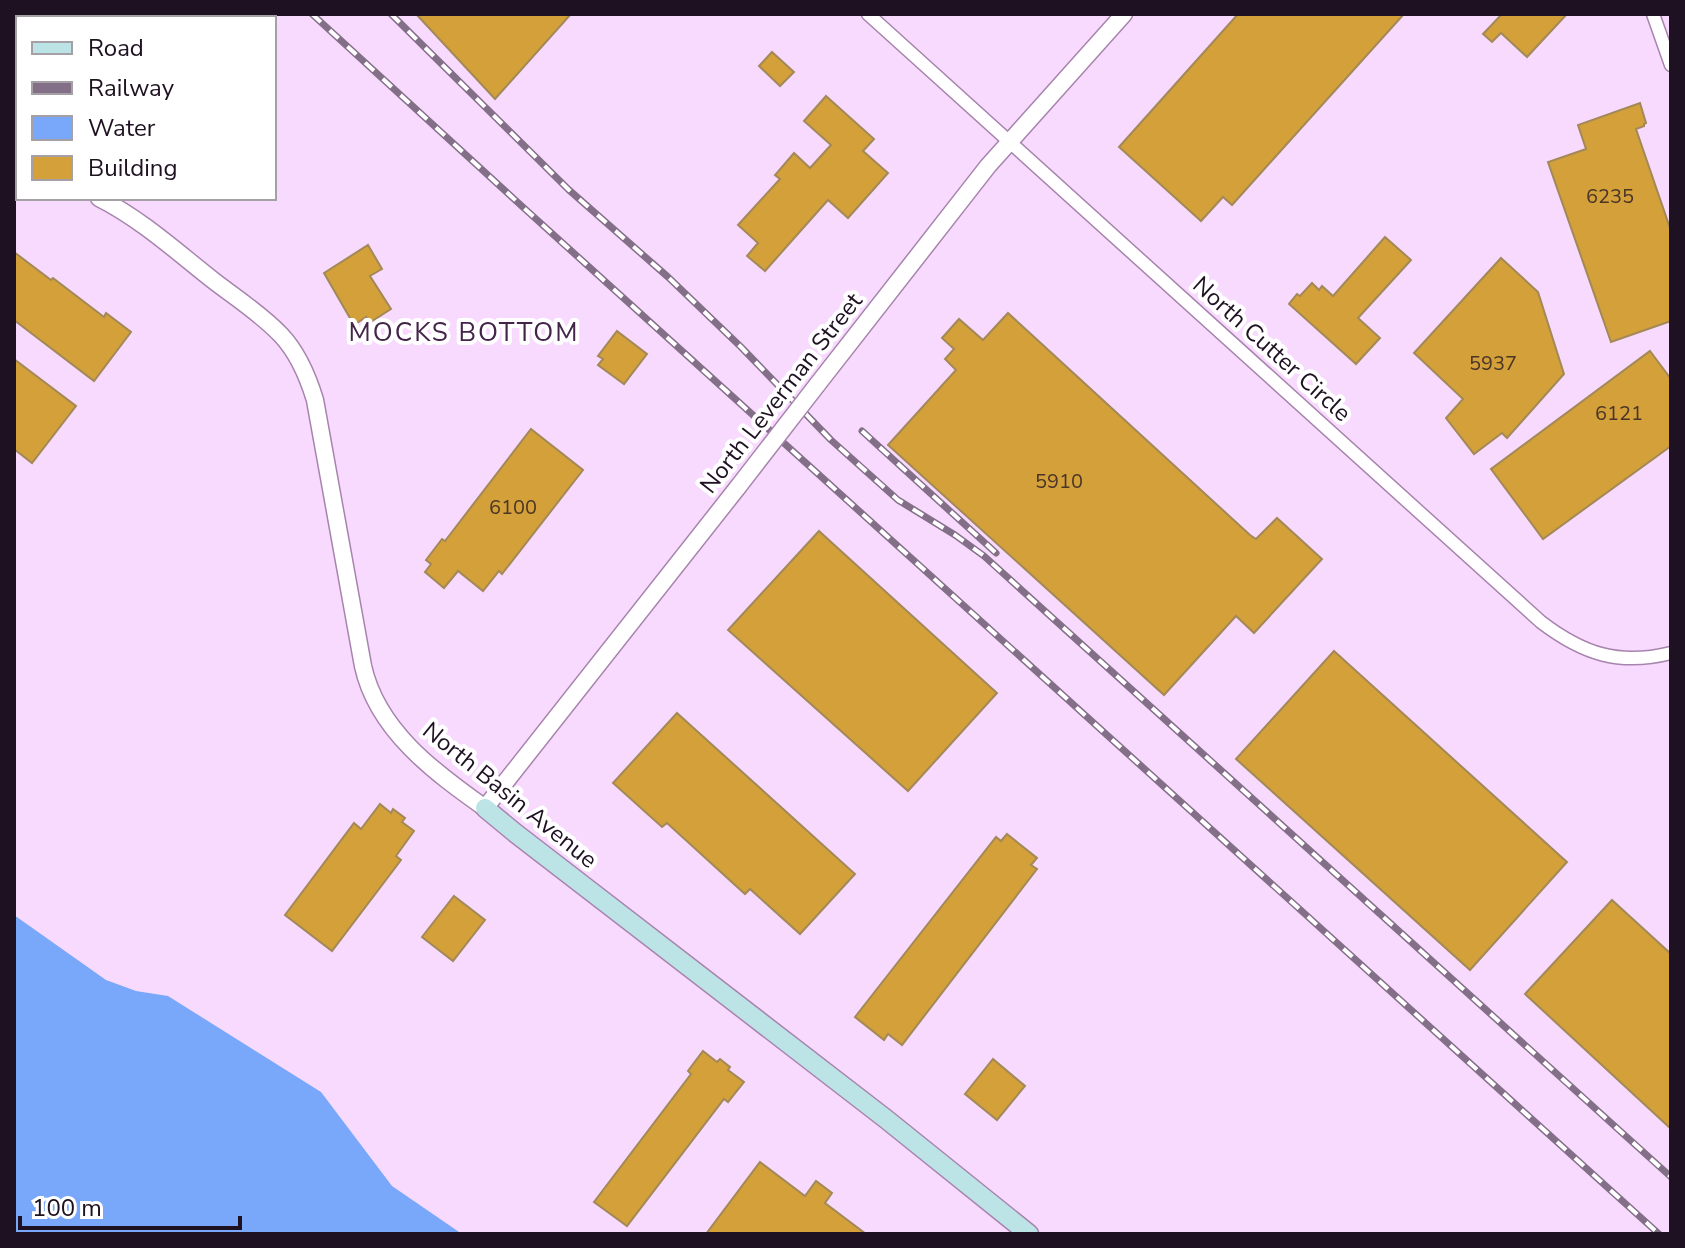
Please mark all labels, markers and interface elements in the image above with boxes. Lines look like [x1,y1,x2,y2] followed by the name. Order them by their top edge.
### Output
[16,16,276,200] legend
[88,32,144,64] text: Road
[88,72,175,104] text: Railway
[88,112,156,144] text: Water
[88,152,178,184] text: Building
[1586,183,1634,210] house number: 6235
[1186,269,1358,429] street label: North Cutter Circle
[693,286,870,500] street label: North Leverman Street
[349,315,579,350] district label: MOCKS BOTTOM
[1469,350,1517,377] house number: 5937
[1595,400,1643,427] house number: 6121
[1035,468,1083,495] house number: 5910
[489,494,537,521] house number: 6100
[416,715,604,875] street label: North Basin Avenue
[20,1180,240,1230] scale bar
[32,1192,102,1224] text: 100 m

